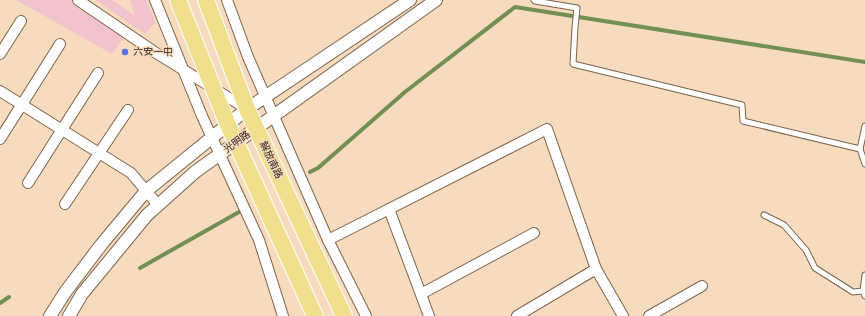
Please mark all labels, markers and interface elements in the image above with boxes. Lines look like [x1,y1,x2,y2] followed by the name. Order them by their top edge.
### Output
[133,46,173,58] place label: 六安一中
[120,47,130,57] marker: 六安一中
[221,128,253,156] street label: 光明路
[257,139,285,181] street label: 解放南路

